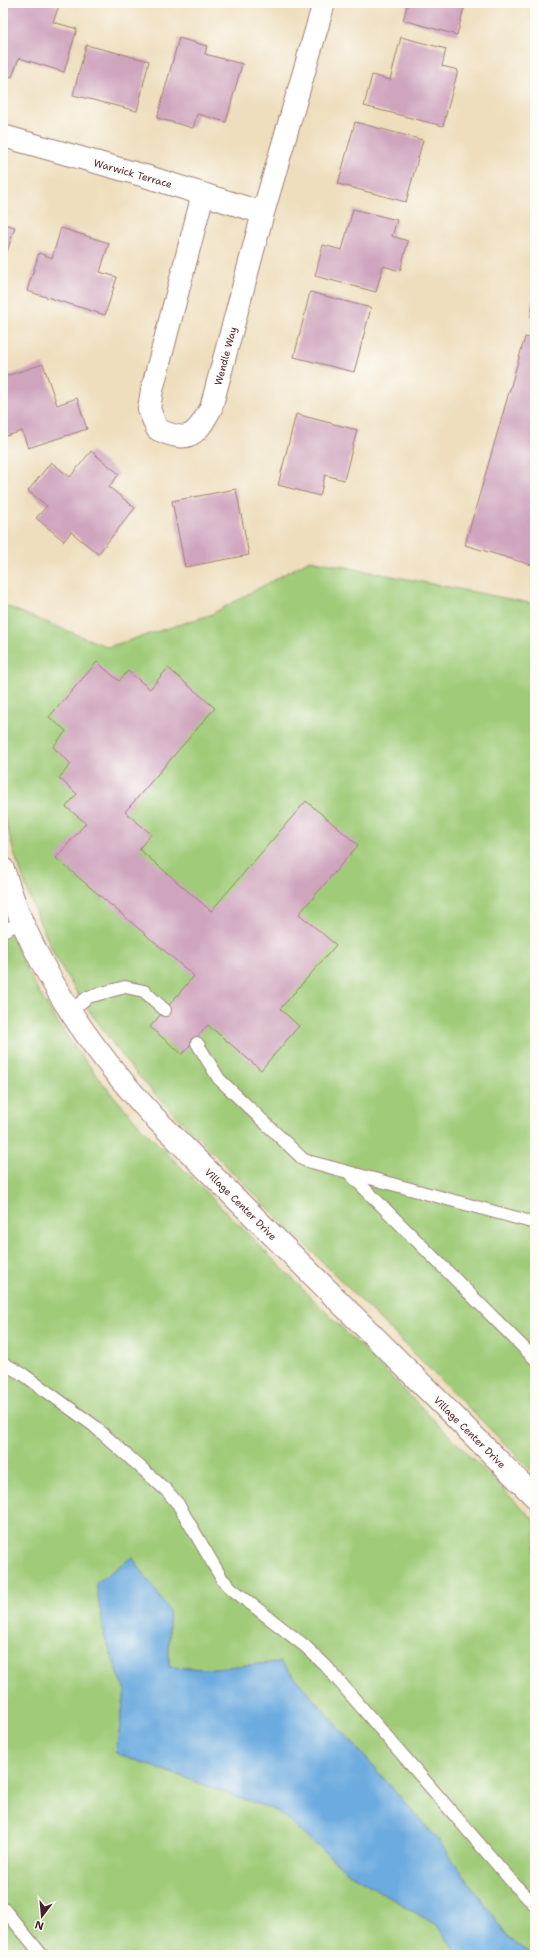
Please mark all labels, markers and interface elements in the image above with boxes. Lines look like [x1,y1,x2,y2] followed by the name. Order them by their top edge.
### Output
[92,156,174,191] street label: Warwick Terrace
[211,325,240,387] street label: Wendle Way
[202,1166,280,1243] street label: Village Center Drive
[431,1394,509,1471] street label: Village Center Drive
[22,1896,62,1936] north arrow
[33,1917,46,1934] text: N

